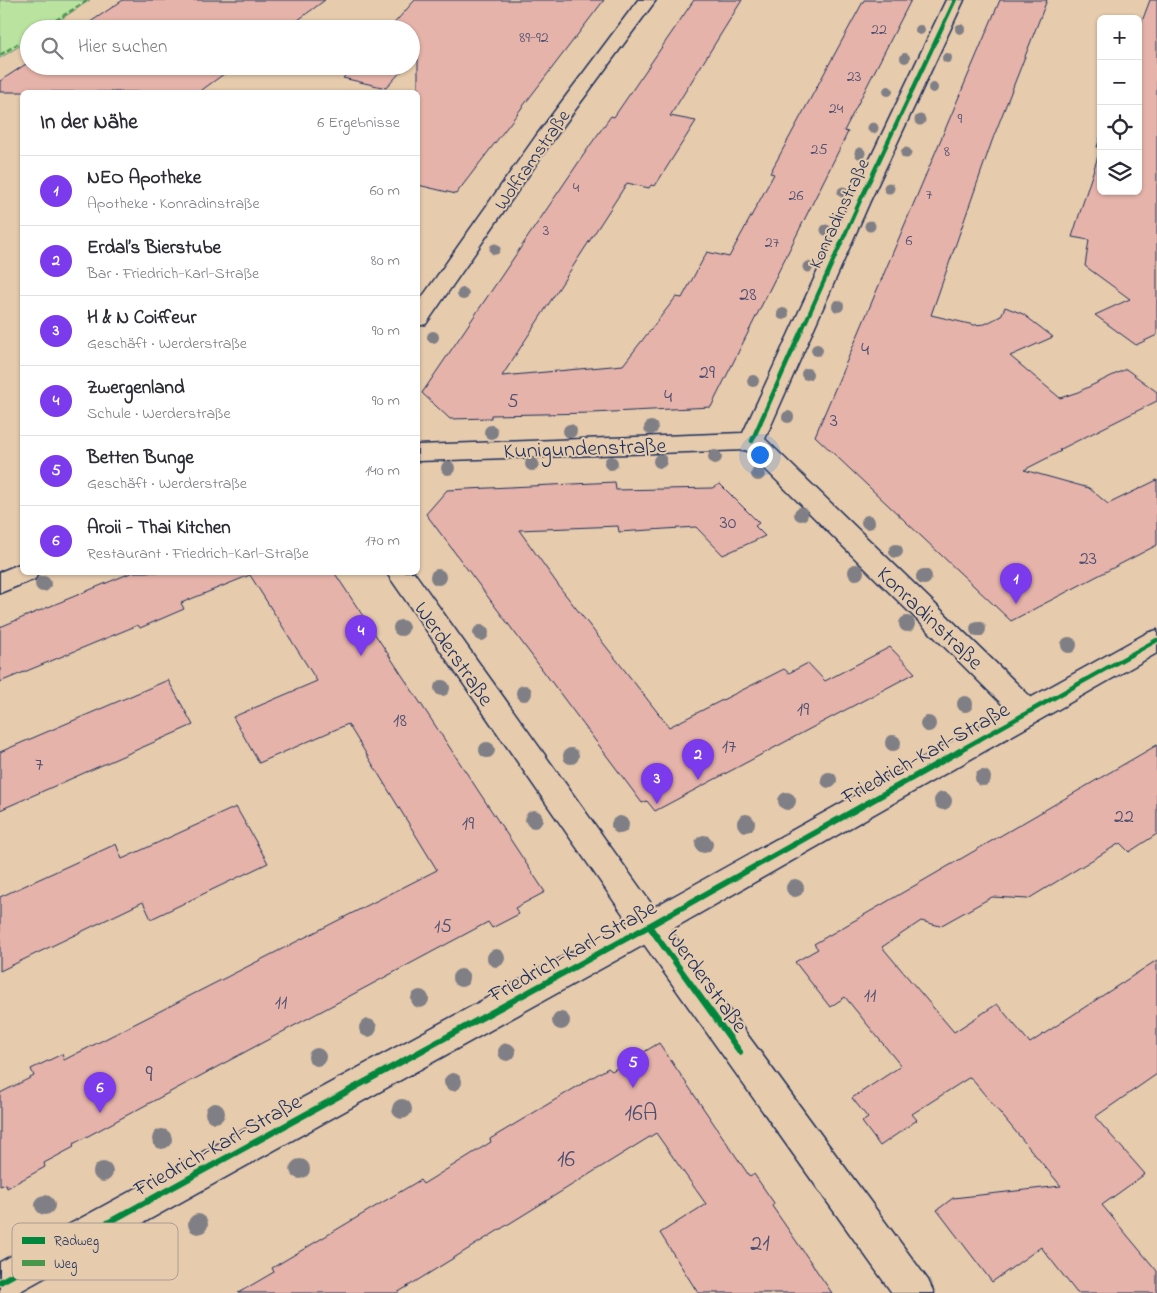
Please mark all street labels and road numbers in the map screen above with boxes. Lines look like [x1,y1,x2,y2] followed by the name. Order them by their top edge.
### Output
[488,104,578,216] street label: Wolframstraße
[803,154,878,274] street label: Konradinstraße
[503,431,667,470] street label: Kunigundenstraße
[868,560,990,679] street label: Konradinstraße
[405,596,501,714] street label: Werderstraße
[836,695,1016,815] street label: Friedrich-Karl-Straße
[483,893,663,1013] street label: Friedrich-Karl-Straße
[657,923,754,1040] street label: Werderstraße
[128,1087,308,1207] street label: Friedrich-Karl-Straße

